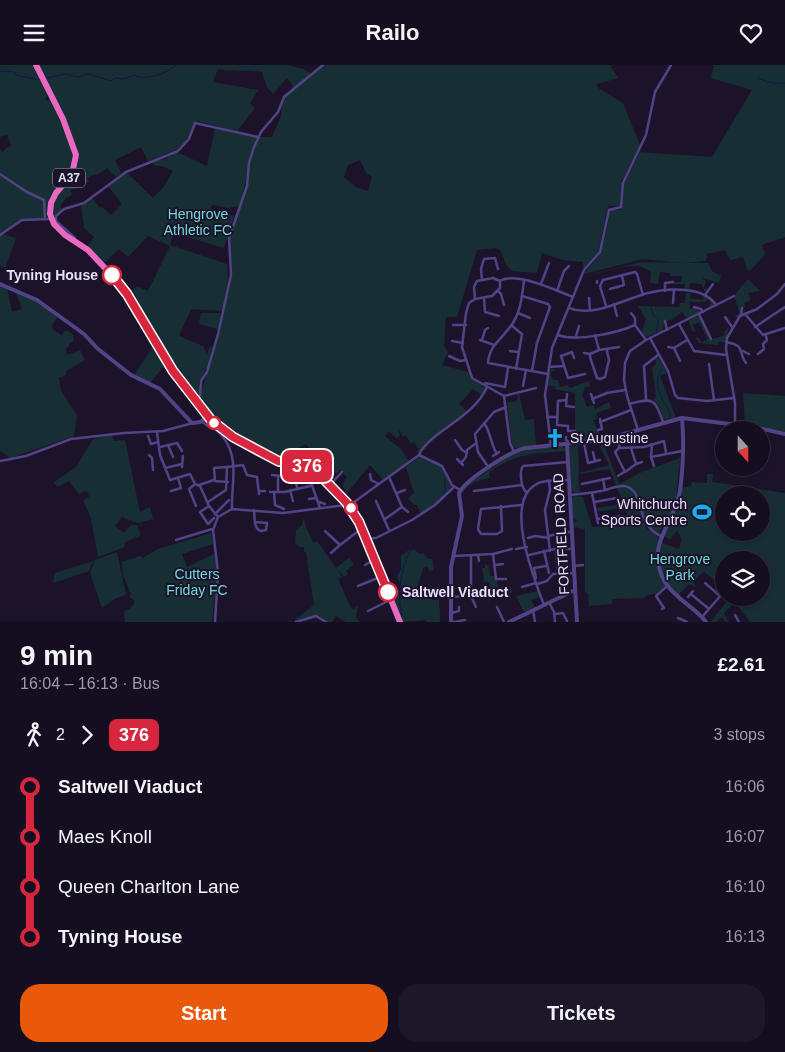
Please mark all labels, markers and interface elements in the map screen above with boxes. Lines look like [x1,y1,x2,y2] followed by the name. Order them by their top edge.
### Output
[20,19,48,47] icon: menu
[737,19,765,47] icon: heart
[366,20,419,45] text: Railo
[53,169,85,187] road number: A37
[164,206,232,238] park label: Hengrove Athletic FC
[102,265,122,285] marker: Tyning House
[6,267,98,283] place label: Tyning House
[207,416,221,430] unlabelled marker
[715,421,770,476] north arrow
[715,421,770,606] map controls
[544,427,566,449] church icon: St Augustine
[570,430,649,446] place label: St Augustine
[278,450,336,482] line badge: 376
[292,456,322,476] text: 376
[550,473,572,595] street label: FORTFIELD ROAD
[715,486,770,541] button: locate
[601,496,687,528] place label: Whitchurch Sports Centre
[344,501,358,515] unlabelled marker
[691,501,713,523] sports icon: Whitchurch Sports Centre
[650,551,711,583] park label: Hengrove Park
[715,551,770,606] button: layers
[166,566,228,598] park label: Cutters Friday FC
[378,582,398,602] marker: Saltwell Viaduct
[402,584,509,600] place label: Saltwell Viaduct
[20,640,93,671] text: 9 min
[717,654,765,675] text: £2.61
[20,675,160,692] text: 16:04 – 16:13 · Bus
[20,721,48,749] icon: walk
[73,721,101,749] icon: forward
[119,725,149,745] text: 376
[56,726,65,743] text: 2
[713,726,765,743] text: 3 stops
[58,776,202,797] text: Saltwell Viaduct
[725,778,765,795] text: 16:06
[58,826,152,847] text: Maes Knoll
[725,828,765,845] text: 16:07
[58,876,240,897] text: Queen Charlton Lane
[725,878,765,895] text: 16:10
[58,926,182,947] text: Tyning House
[725,928,765,945] text: 16:13
[20,984,388,1042] button: Start
[398,984,765,1042] button: Tickets

